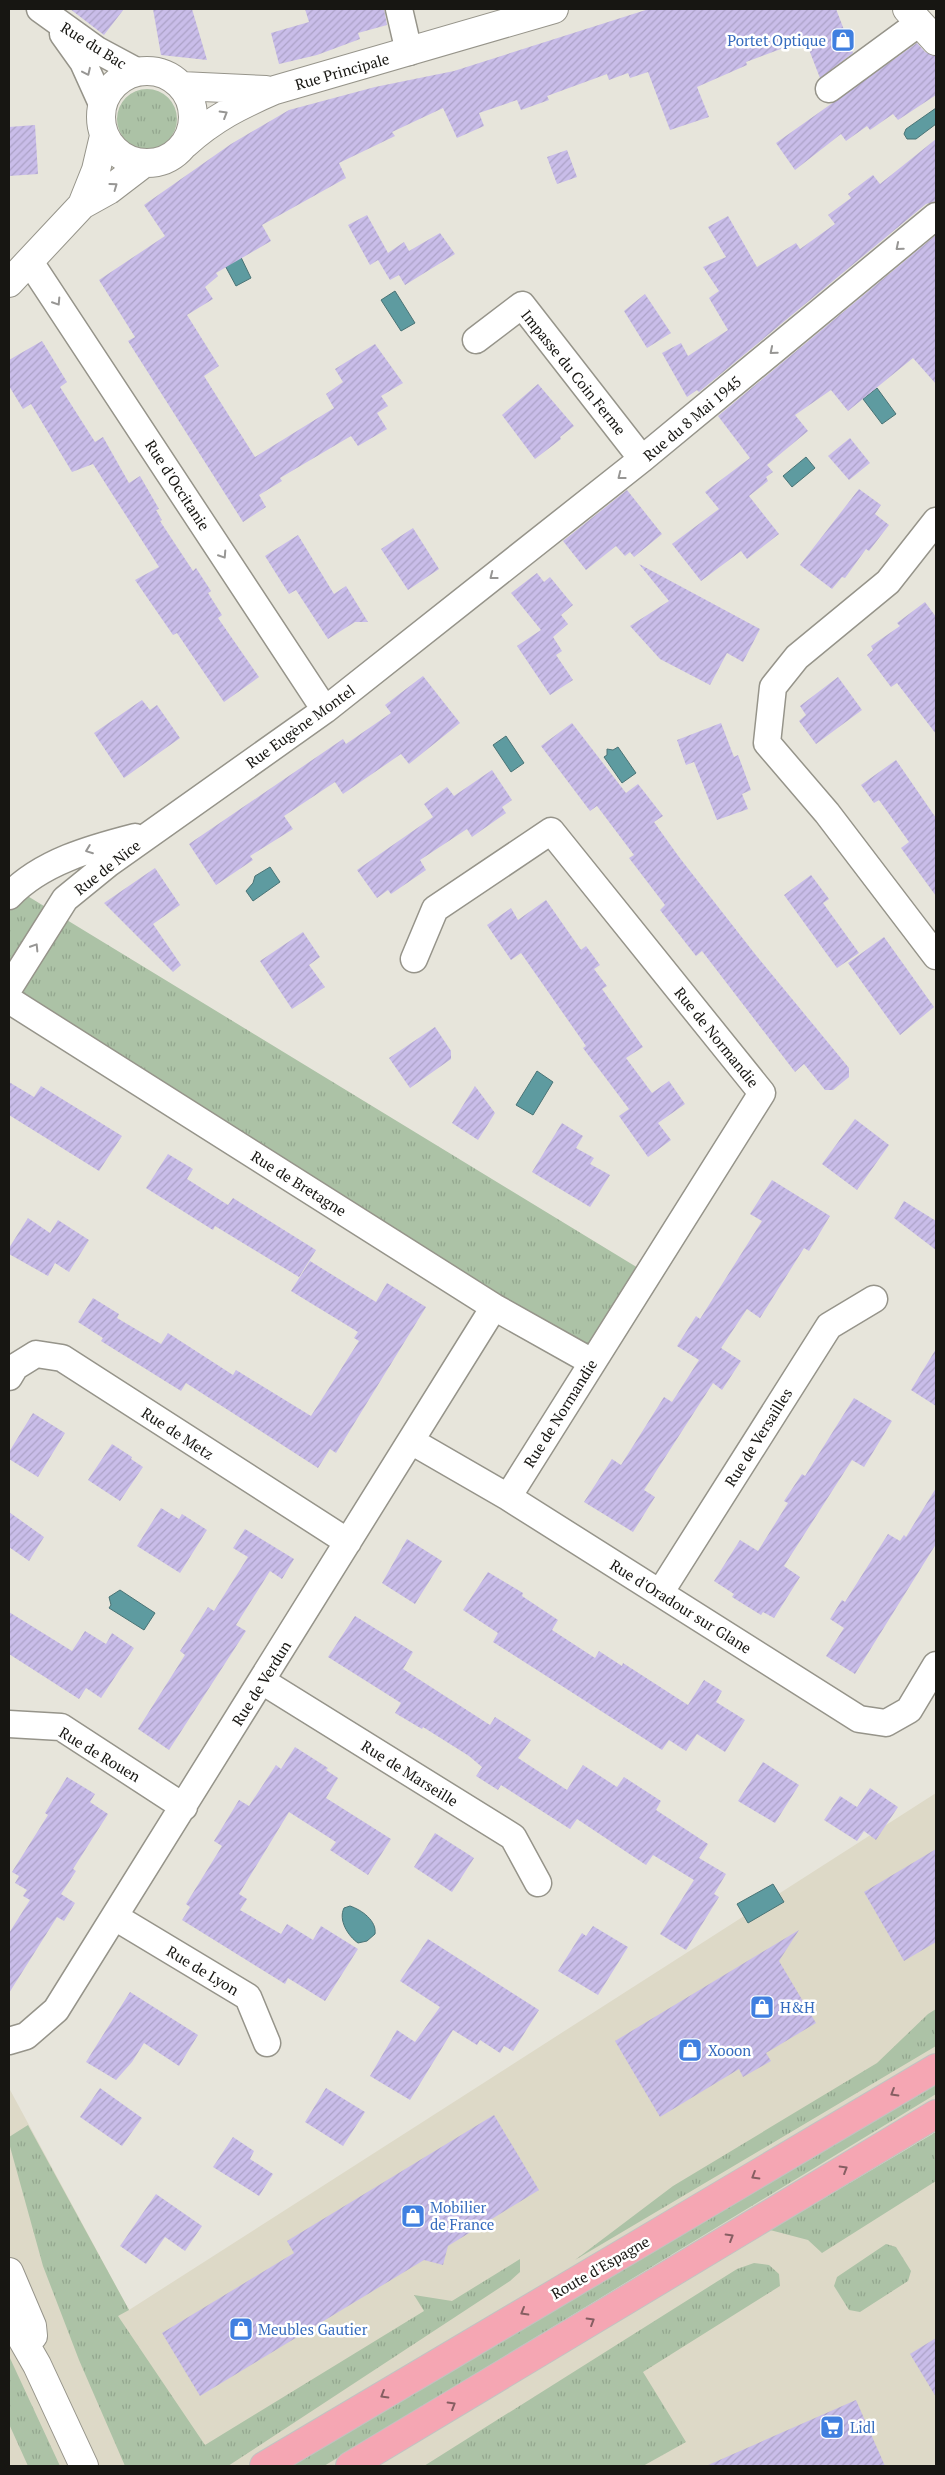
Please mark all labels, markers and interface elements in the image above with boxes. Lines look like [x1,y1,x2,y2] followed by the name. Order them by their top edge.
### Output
[57,17,131,73] street label: Rue du Bac
[830,27,856,53] shop icon: Portet Optique
[727,30,826,50] place label: Portet Optique
[293,48,391,94] street label: Rue Principale
[81,67,92,76] one-way arrow
[218,110,227,120] one-way arrow
[108,183,118,192] one-way arrow
[895,241,904,250] one-way arrow
[51,297,61,306] one-way arrow
[517,305,631,439] street label: Impasse du Coin Ferme
[770,345,779,354] one-way arrow
[639,371,745,465] street label: Rue du 8 Mai 1945
[141,436,215,534] street label: Rue d'Occitanie
[617,470,627,479] one-way arrow
[217,550,227,559] one-way arrow
[490,571,499,579] one-way arrow
[242,680,358,772] street label: Rue Eugène Montel
[70,835,144,899] street label: Rue de Nice
[86,844,94,854] one-way arrow
[28,943,38,952] one-way arrow
[670,983,764,1091] street label: Rue de Normandie
[248,1146,350,1220] street label: Rue de Bretagne
[519,1355,601,1471] street label: Rue de Normandie
[720,1384,796,1490] street label: Rue de Versailles
[138,1402,218,1464] street label: Rue de Metz
[607,1554,755,1658] street label: Rue d'Oradour sur Glane
[227,1637,295,1729] street label: Rue de Verdun
[56,1722,144,1786] street label: Rue de Rouen
[358,1735,462,1811] street label: Rue de Marseille
[163,1941,243,1999] street label: Rue de Lyon
[749,1994,775,2020] shop icon: H&H
[780,1997,815,2017] place label: H&H
[677,2037,703,2063] shop icon: Xooon
[708,2040,751,2060] place label: Xooon
[891,2086,900,2096] one-way arrow
[839,2165,848,2175] one-way arrow
[751,2170,760,2180] one-way arrow
[430,2197,494,2234] place label: Mobilier de France
[400,2203,426,2229] shop icon: Mobilier de France
[547,2231,653,2303] street label: Route d'Espagne
[725,2234,734,2243] one-way arrow
[521,2305,530,2315] one-way arrow
[228,2316,254,2342] shop icon: Meubles Gautier
[585,2317,594,2327] one-way arrow
[258,2319,368,2339] place label: Meubles Gautier
[381,2388,390,2398] one-way arrow
[446,2401,455,2411] one-way arrow
[819,2414,845,2440] supermarket icon: Lidl
[850,2417,876,2437] place label: Lidl

